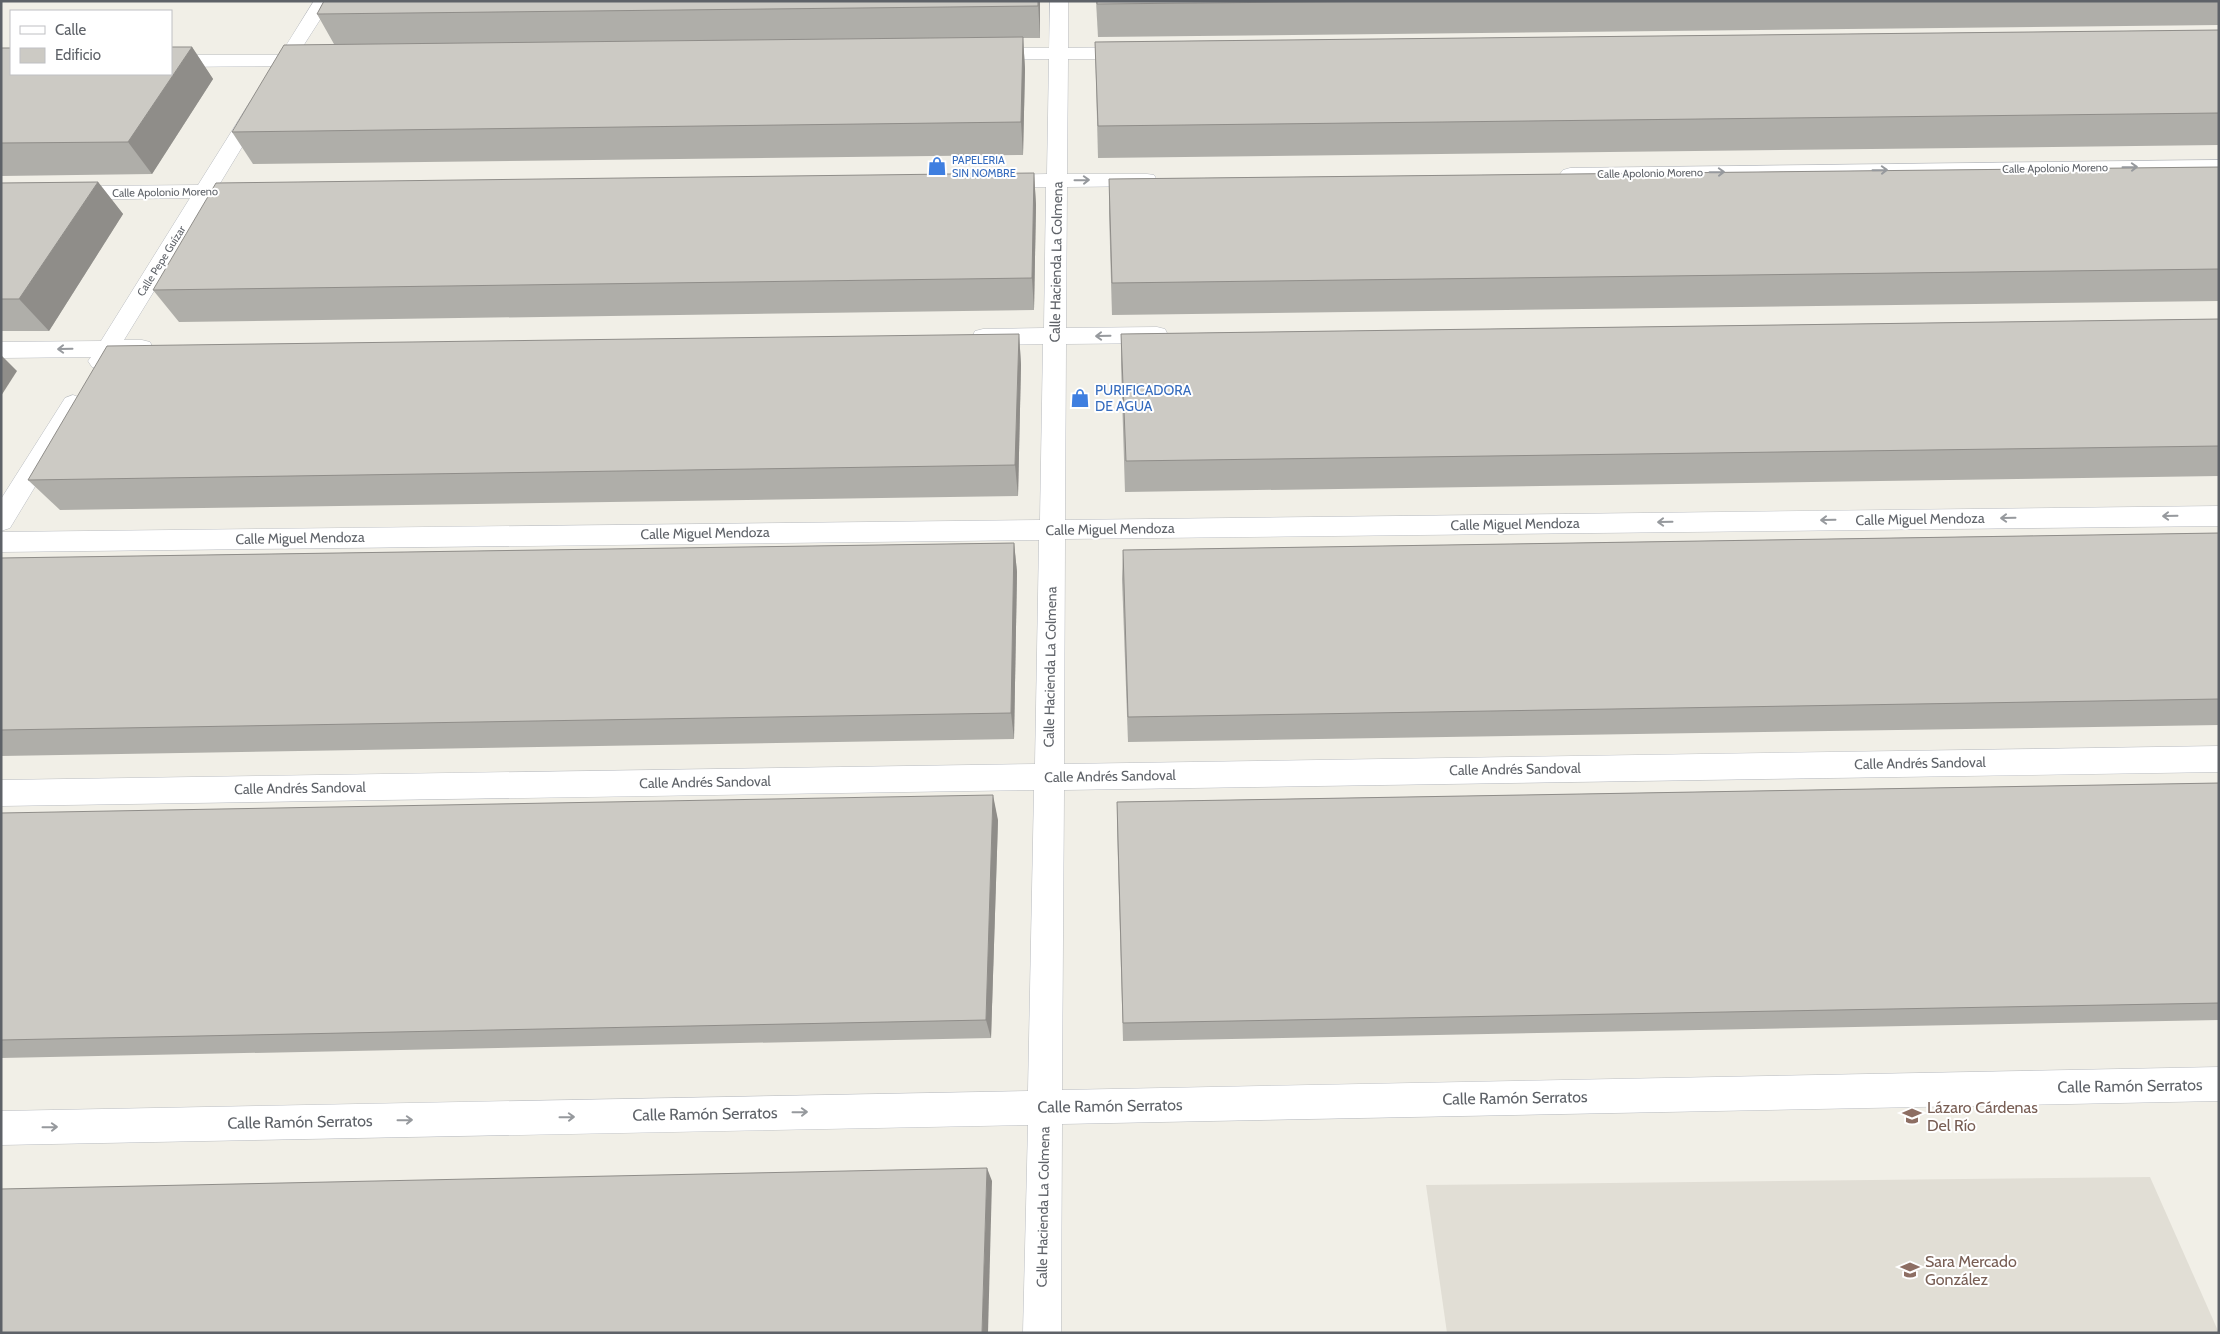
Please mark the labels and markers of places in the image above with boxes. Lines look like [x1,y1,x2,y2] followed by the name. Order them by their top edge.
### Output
[952,153,1016,180] place label: PAPELERIA SIN NOMBRE
[926,155,948,177] shop icon: PAPELERIA SIN NOMBRE
[1095,381,1192,415] place label: PURIFICADORA DE AGUA
[1069,387,1091,409] shop icon: PURIFICADORA DE AGUA
[1927,1098,2038,1135] place label: Lázaro Cárdenas Del Río
[1901,1105,1923,1127] school or university icon: Lázaro Cárdenas Del Río
[1925,1252,2017,1289] place label: Sara Mercado González
[1899,1259,1921,1281] school or university icon: Sara Mercado González

